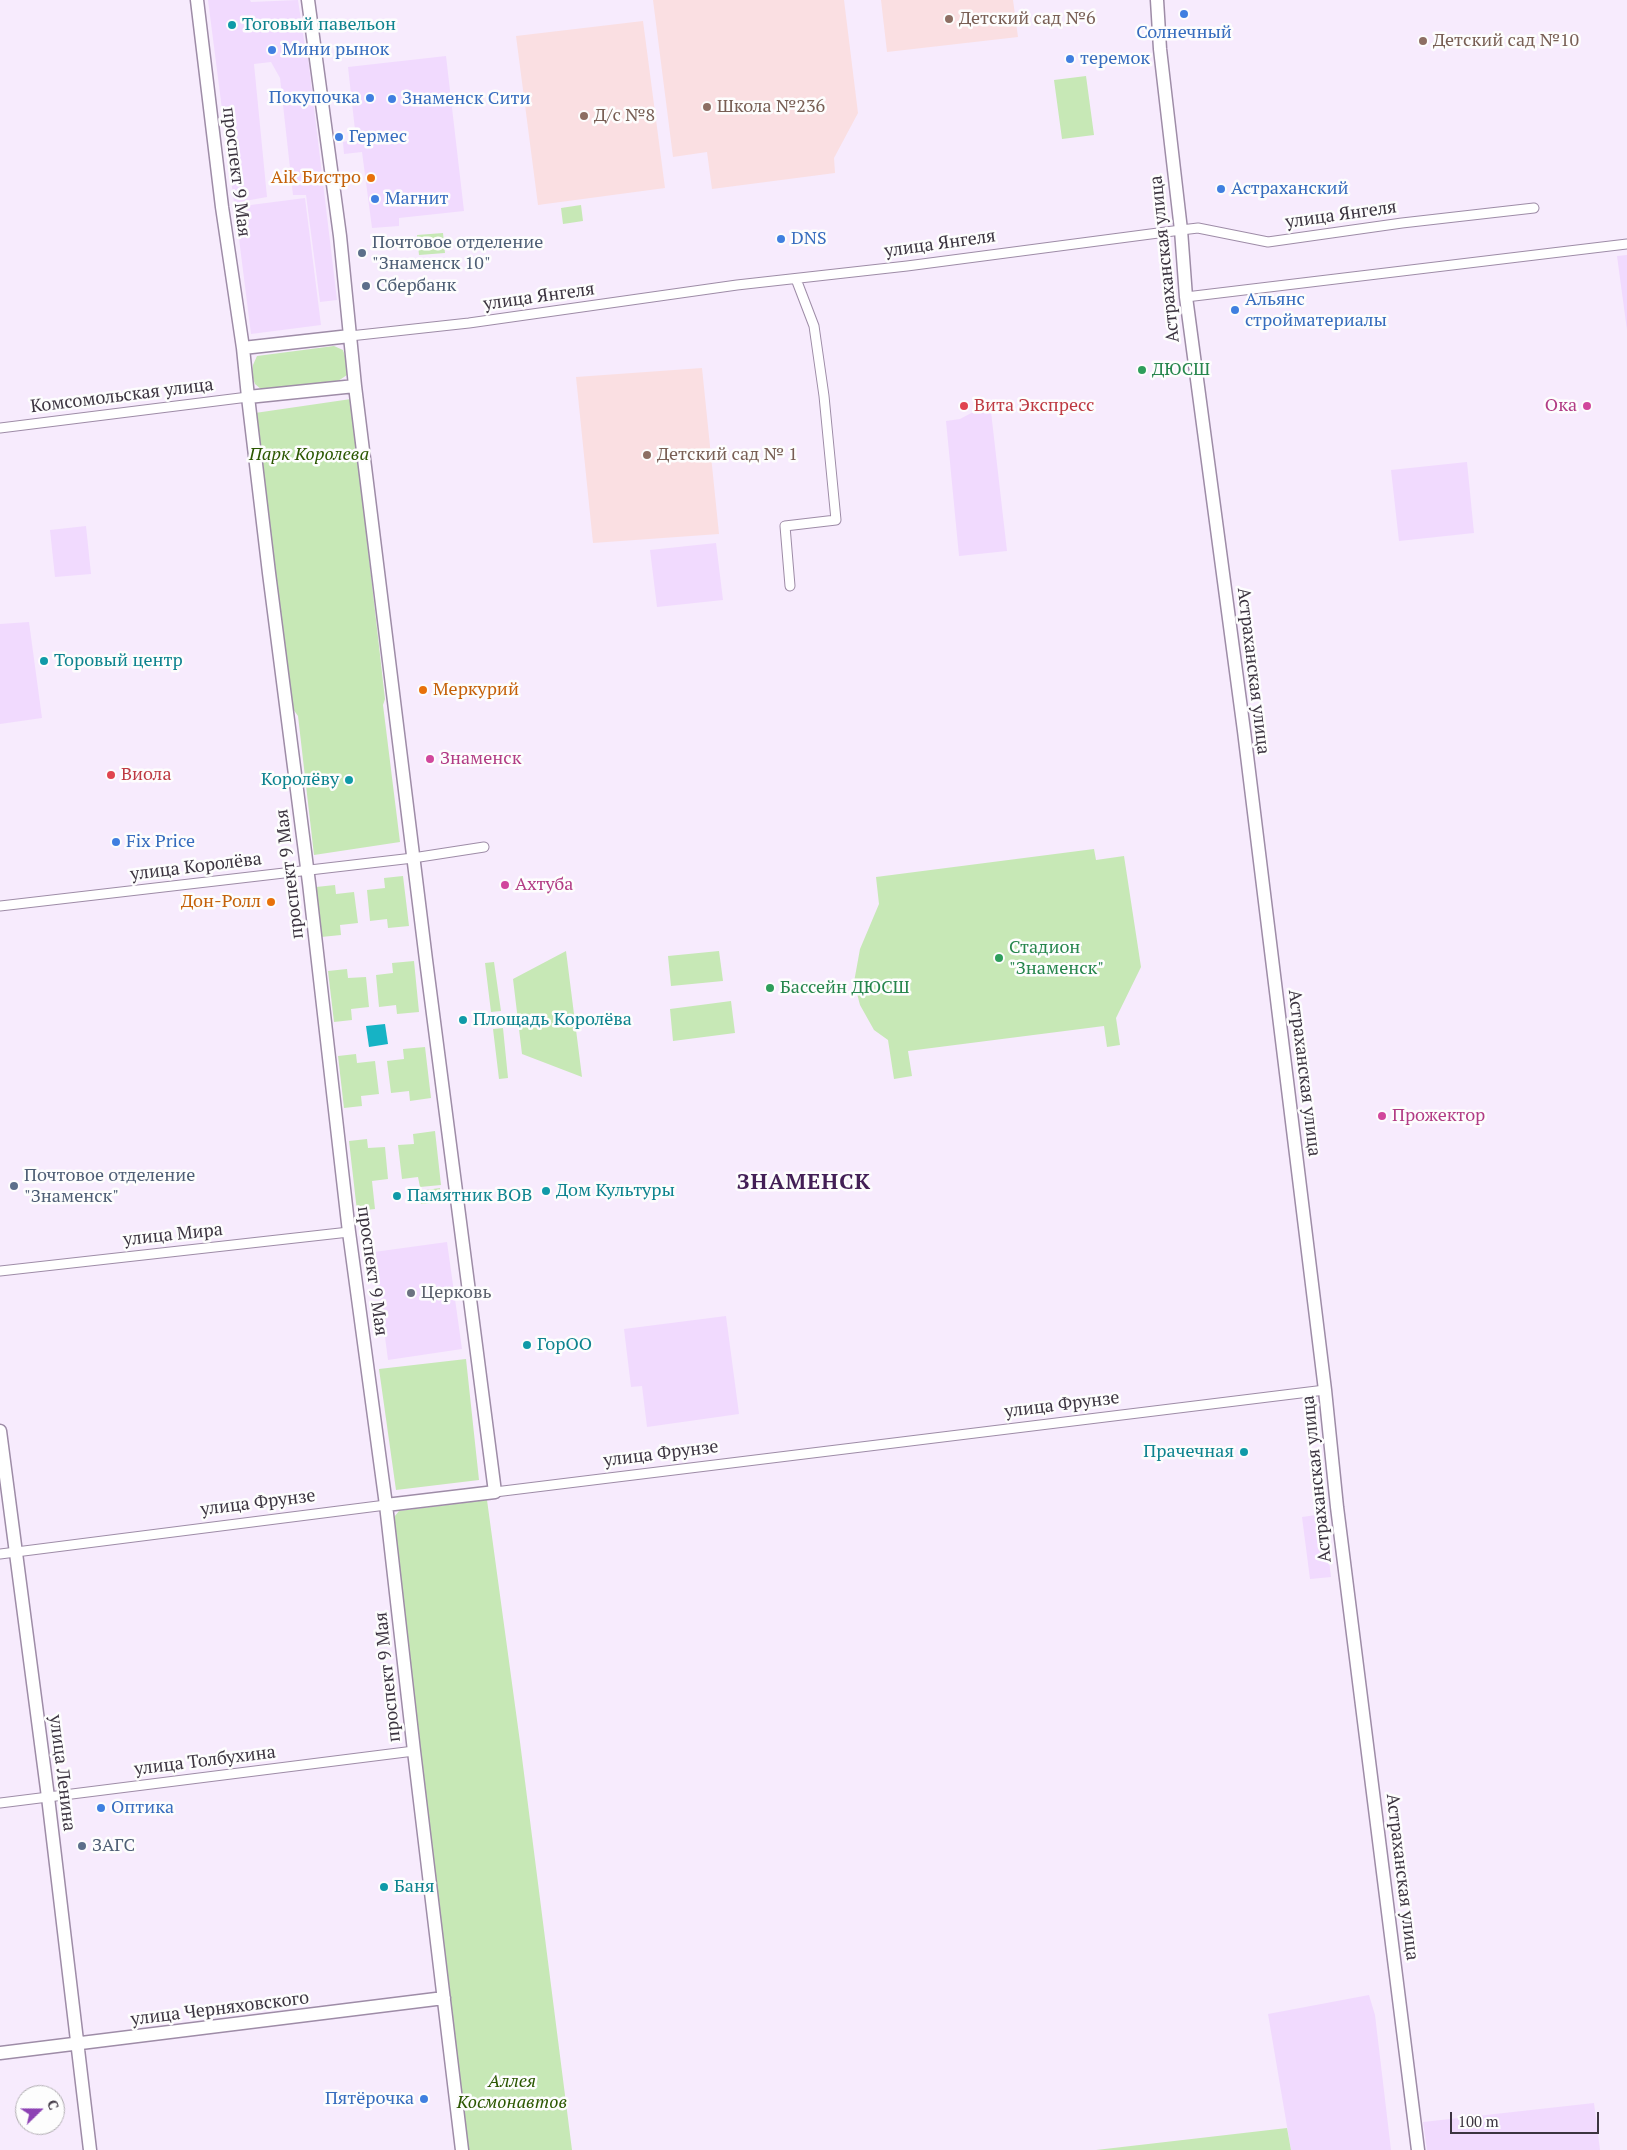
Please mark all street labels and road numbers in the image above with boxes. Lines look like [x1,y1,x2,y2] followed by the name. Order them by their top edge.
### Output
[217,106,255,238] street label: проспект 9 Мая
[1145,174,1185,344] street label: Астраханская улица
[1284,196,1398,234] street label: улица Янгеля
[883,225,997,263] street label: улица Янгеля
[482,278,596,316] street label: улица Янгеля
[29,374,215,418] street label: Комсомольская улица
[1232,586,1274,756] street label: Астраханская улица
[271,808,309,940] street label: проспект 9 Мая
[129,848,263,886] street label: улица Королёва
[1283,988,1325,1158] street label: Астраханская улица
[352,1205,392,1337] street label: проспект 9 Мая
[122,1219,224,1251] street label: улица Мира
[1003,1387,1121,1423] street label: улица Фрунзе
[1297,1394,1337,1564] street label: Астраханская улица
[602,1436,720,1472] street label: улица Фрунзе
[199,1485,317,1521] street label: улица Фрунзе
[370,1611,406,1743] street label: проспект 9 Мая
[44,1714,80,1832] street label: улица Ленина
[133,1742,277,1780] street label: улица Толбухина
[1381,1792,1423,1962] street label: Астраханская улица
[130,1987,310,2031] street label: улица Черняховского

